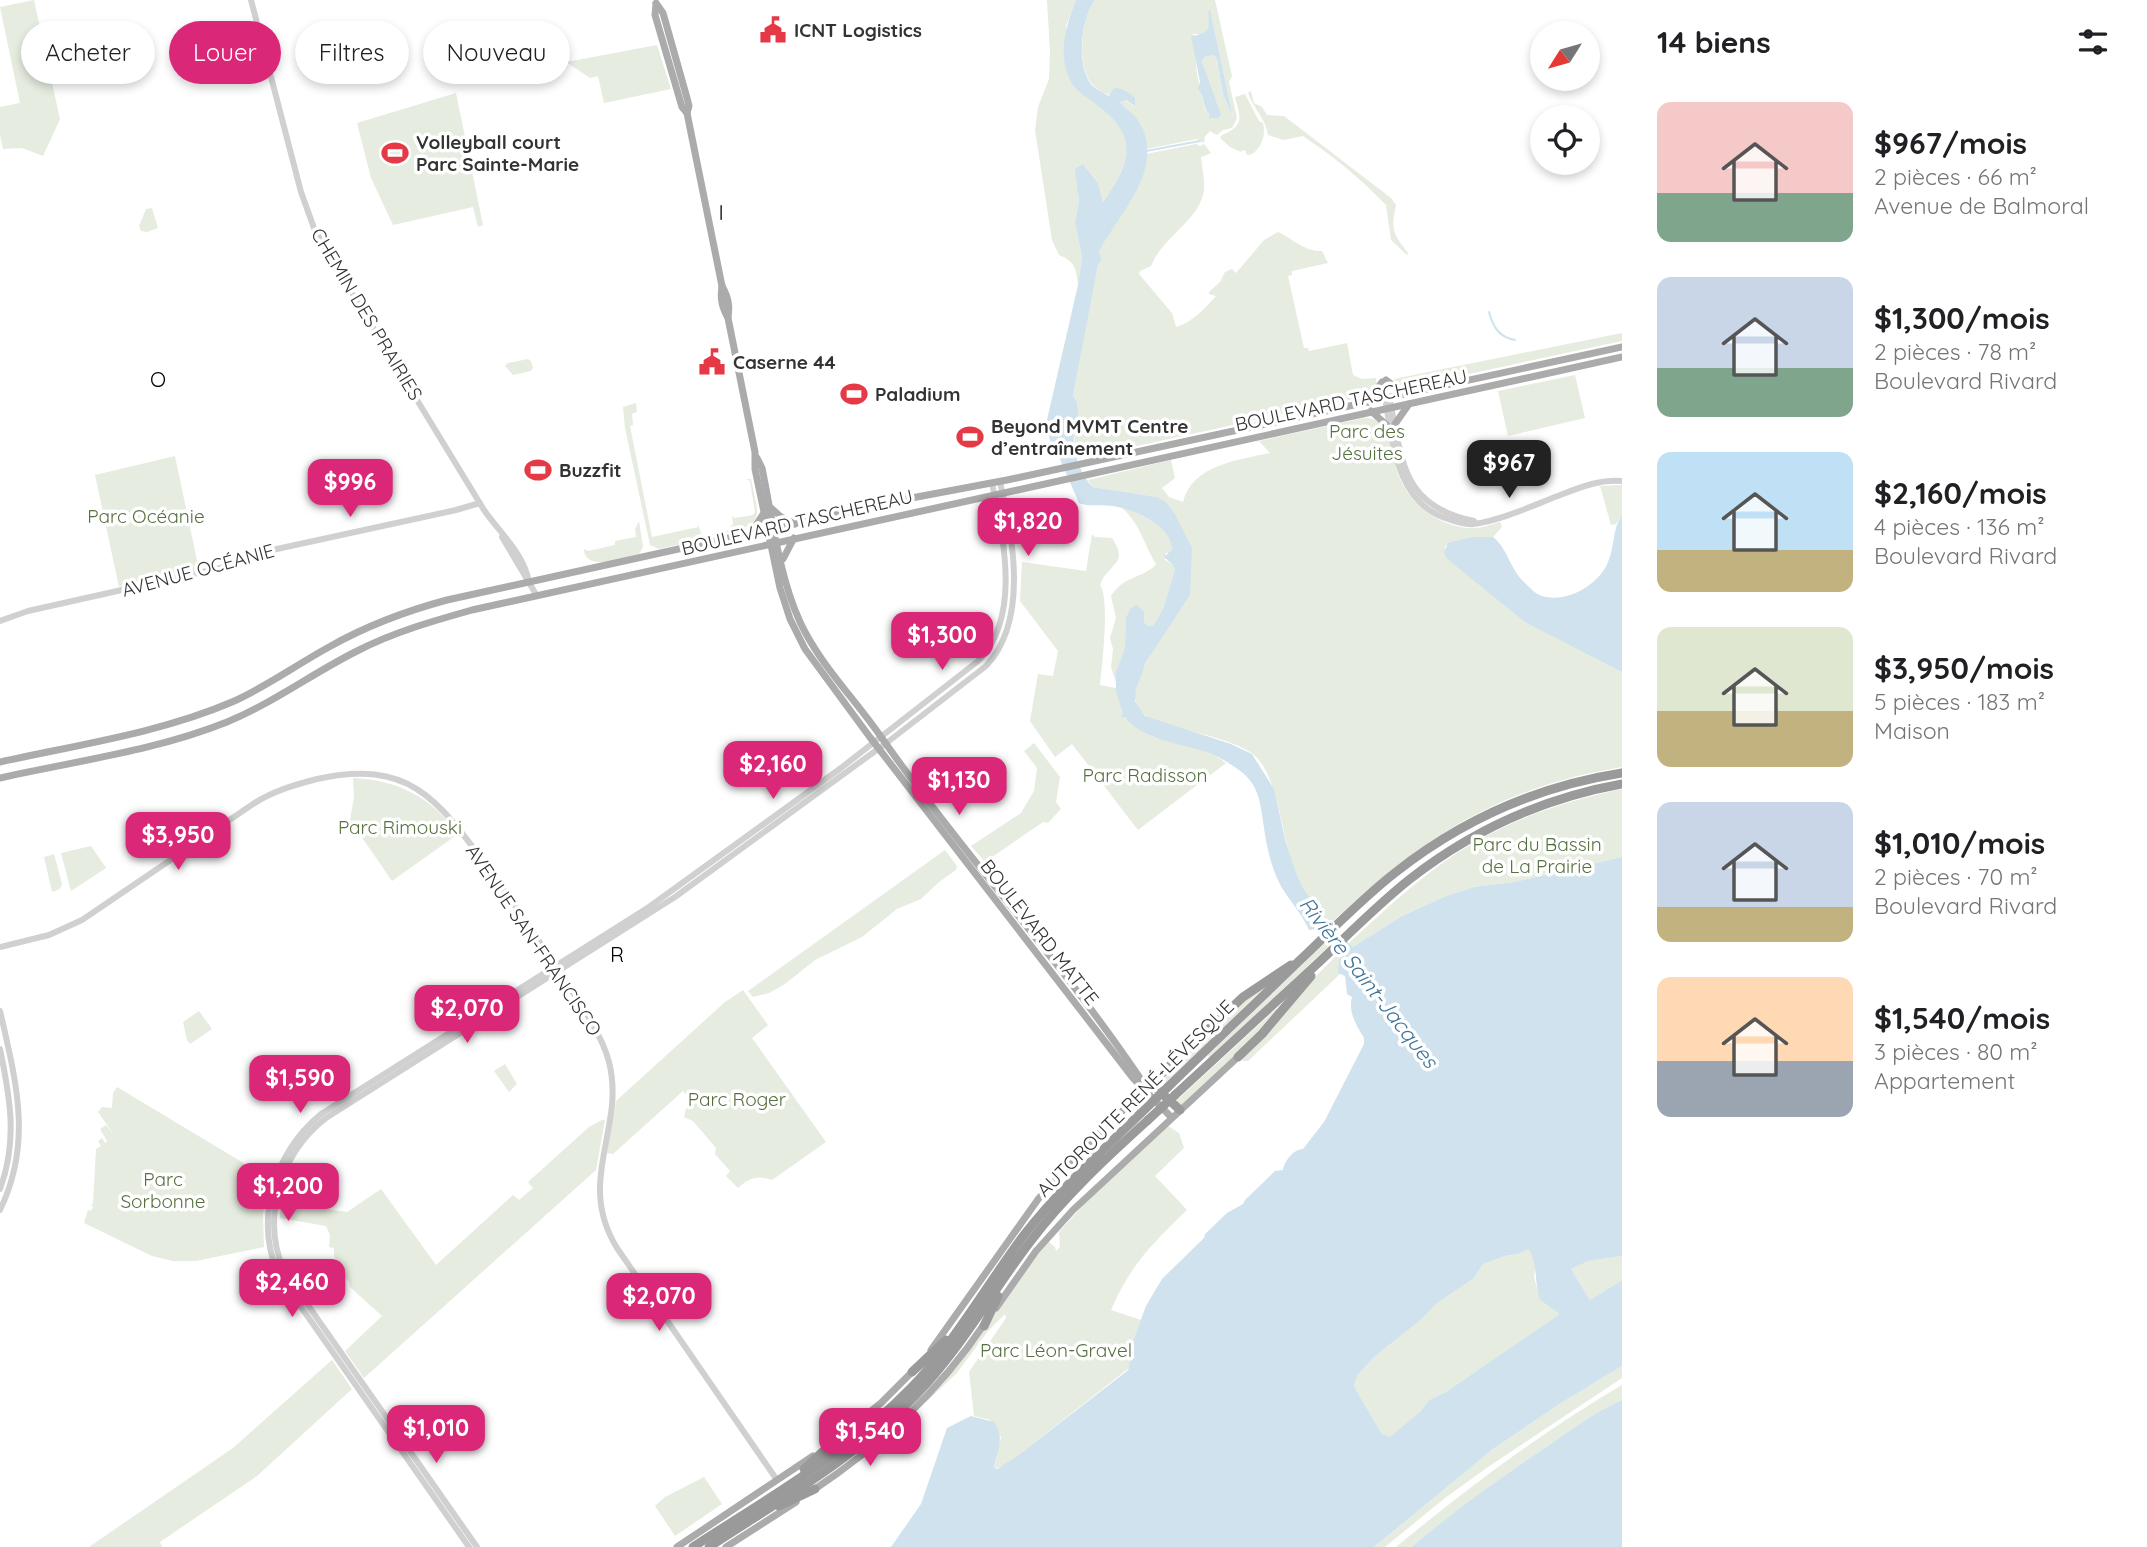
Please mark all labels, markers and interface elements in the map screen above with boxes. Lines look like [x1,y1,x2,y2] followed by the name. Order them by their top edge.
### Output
[758,15,788,45] public building icon: ICNT Logistics
[794,18,922,42] place label: ICNT Logistics
[21,21,155,84] chip: Acheter
[169,21,281,84] chip: Louer
[295,21,409,84] chip: Filtres
[423,21,570,84] chip: Nouveau
[1530,21,1600,91] north arrow
[1530,21,1600,175] map controls
[1657,23,1771,61] text: 14 biens
[2074,23,2112,61] icon: filters
[1530,105,1600,175] button: locate
[1874,124,2027,162] text: $967/mois
[416,130,579,176] place label: Volleyball court Parc Sainte-Marie
[1713,130,1797,214] icon: home
[380,138,410,168] sports icon: Volleyball court Parc Sainte-Marie
[1874,162,2037,191] text: 2 pièces · 66 m²
[1874,191,2089,220] text: Avenue de Balmoral
[718,199,726,225] district label: I
[306,224,428,404] street label: CHEMIN DES PRAIRIES
[1874,299,2050,337] text: $1,300/mois
[1713,305,1797,389] icon: home
[1874,337,2036,366] text: 2 pièces · 78 m²
[697,347,727,377] public building icon: Caserne 44
[733,350,836,374] place label: Caserne 44
[1233,364,1469,436] street label: BOULEVARD TASCHEREAU
[150,366,168,392] district label: O
[1874,366,2057,395] text: Boulevard Rivard
[839,379,869,409] sports icon: Paladium
[875,382,960,406] place label: Paladium
[991,414,1189,460] place label: Beyond MVMT Centre d’entraînement
[1329,419,1405,465] park label: Parc des Jésuites
[955,422,985,452] sports icon: Beyond MVMT Centre d’entraînement
[1468,440,1550,500] pin: $967
[1483,448,1535,477] text: $967
[523,455,553,485] sports icon: Buzzfit
[559,458,622,482] place label: Buzzfit
[309,460,391,519] pin: $996
[324,467,376,496] text: $996
[1874,474,2047,512] text: $2,160/mois
[1713,480,1797,564] icon: home
[679,484,915,560] street label: BOULEVARD TASCHEREAU
[971,498,1085,558] pin: $1,820
[87,504,205,528] park label: Parc Océanie
[994,506,1062,535] text: $1,820
[1874,512,2044,541] text: 4 pièces · 136 m²
[119,538,277,602] street label: AVENUE OCÉANIE
[1874,541,2057,570] text: Boulevard Rivard
[885,612,999,672] pin: $1,300
[907,620,977,649] text: $1,300
[1874,649,2054,687] text: $3,950/mois
[1713,655,1797,739] icon: home
[1874,687,2045,716] text: 5 pièces · 183 m²
[1874,716,1950,745] text: Maison
[716,742,830,801] pin: $2,160
[739,749,807,778] text: $2,160
[902,758,1016,817] pin: $1,130
[1083,763,1207,787] park label: Parc Radisson
[928,765,990,794] text: $1,130
[121,812,235,872] pin: $3,950
[338,815,462,839] park label: Parc Rimouski
[142,820,214,849] text: $3,950
[1874,824,2045,862] text: $1,010/mois
[1713,830,1797,914] icon: home
[1472,832,1602,878] park label: Parc du Bassin de La Prairie
[461,840,607,1040] street label: AVENUE SAN-FRANCISCO
[976,854,1104,1010] street label: BOULEVARD MATTE
[1874,862,2038,891] text: 2 pièces · 70 m²
[1294,891,1445,1074] water label: Rivière Saint-Jacques
[1874,891,2057,920] text: Boulevard Rivard
[610,941,626,967] district label: R
[410,986,524,1045] pin: $2,070
[430,993,504,1022] text: $2,070
[1031,994,1239,1202] street label: AUTOROUTE RENÉ-LÉVESQUE
[1874,999,2050,1037] text: $1,540/mois
[1713,1005,1797,1089] icon: home
[1874,1037,2038,1066] text: 3 pièces · 80 m²
[243,1056,357,1115] pin: $1,590
[265,1063,335,1092] text: $1,590
[1874,1066,2015,1095] text: Appartement
[688,1087,787,1111] park label: Parc Roger
[231,1164,345,1223] pin: $1,200
[120,1167,206,1213] park label: Parc Sorbonne
[253,1171,323,1200] text: $1,200
[235,1260,349,1319] pin: $2,460
[255,1267,329,1296] text: $2,460
[602,1274,716,1333] pin: $2,070
[622,1281,696,1310] text: $2,070
[980,1338,1132,1362] park label: Parc Léon-Gravel
[379,1406,493,1465] pin: $1,010
[813,1408,927,1468] pin: $1,540
[403,1413,469,1442] text: $1,010
[835,1416,905,1445] text: $1,540

